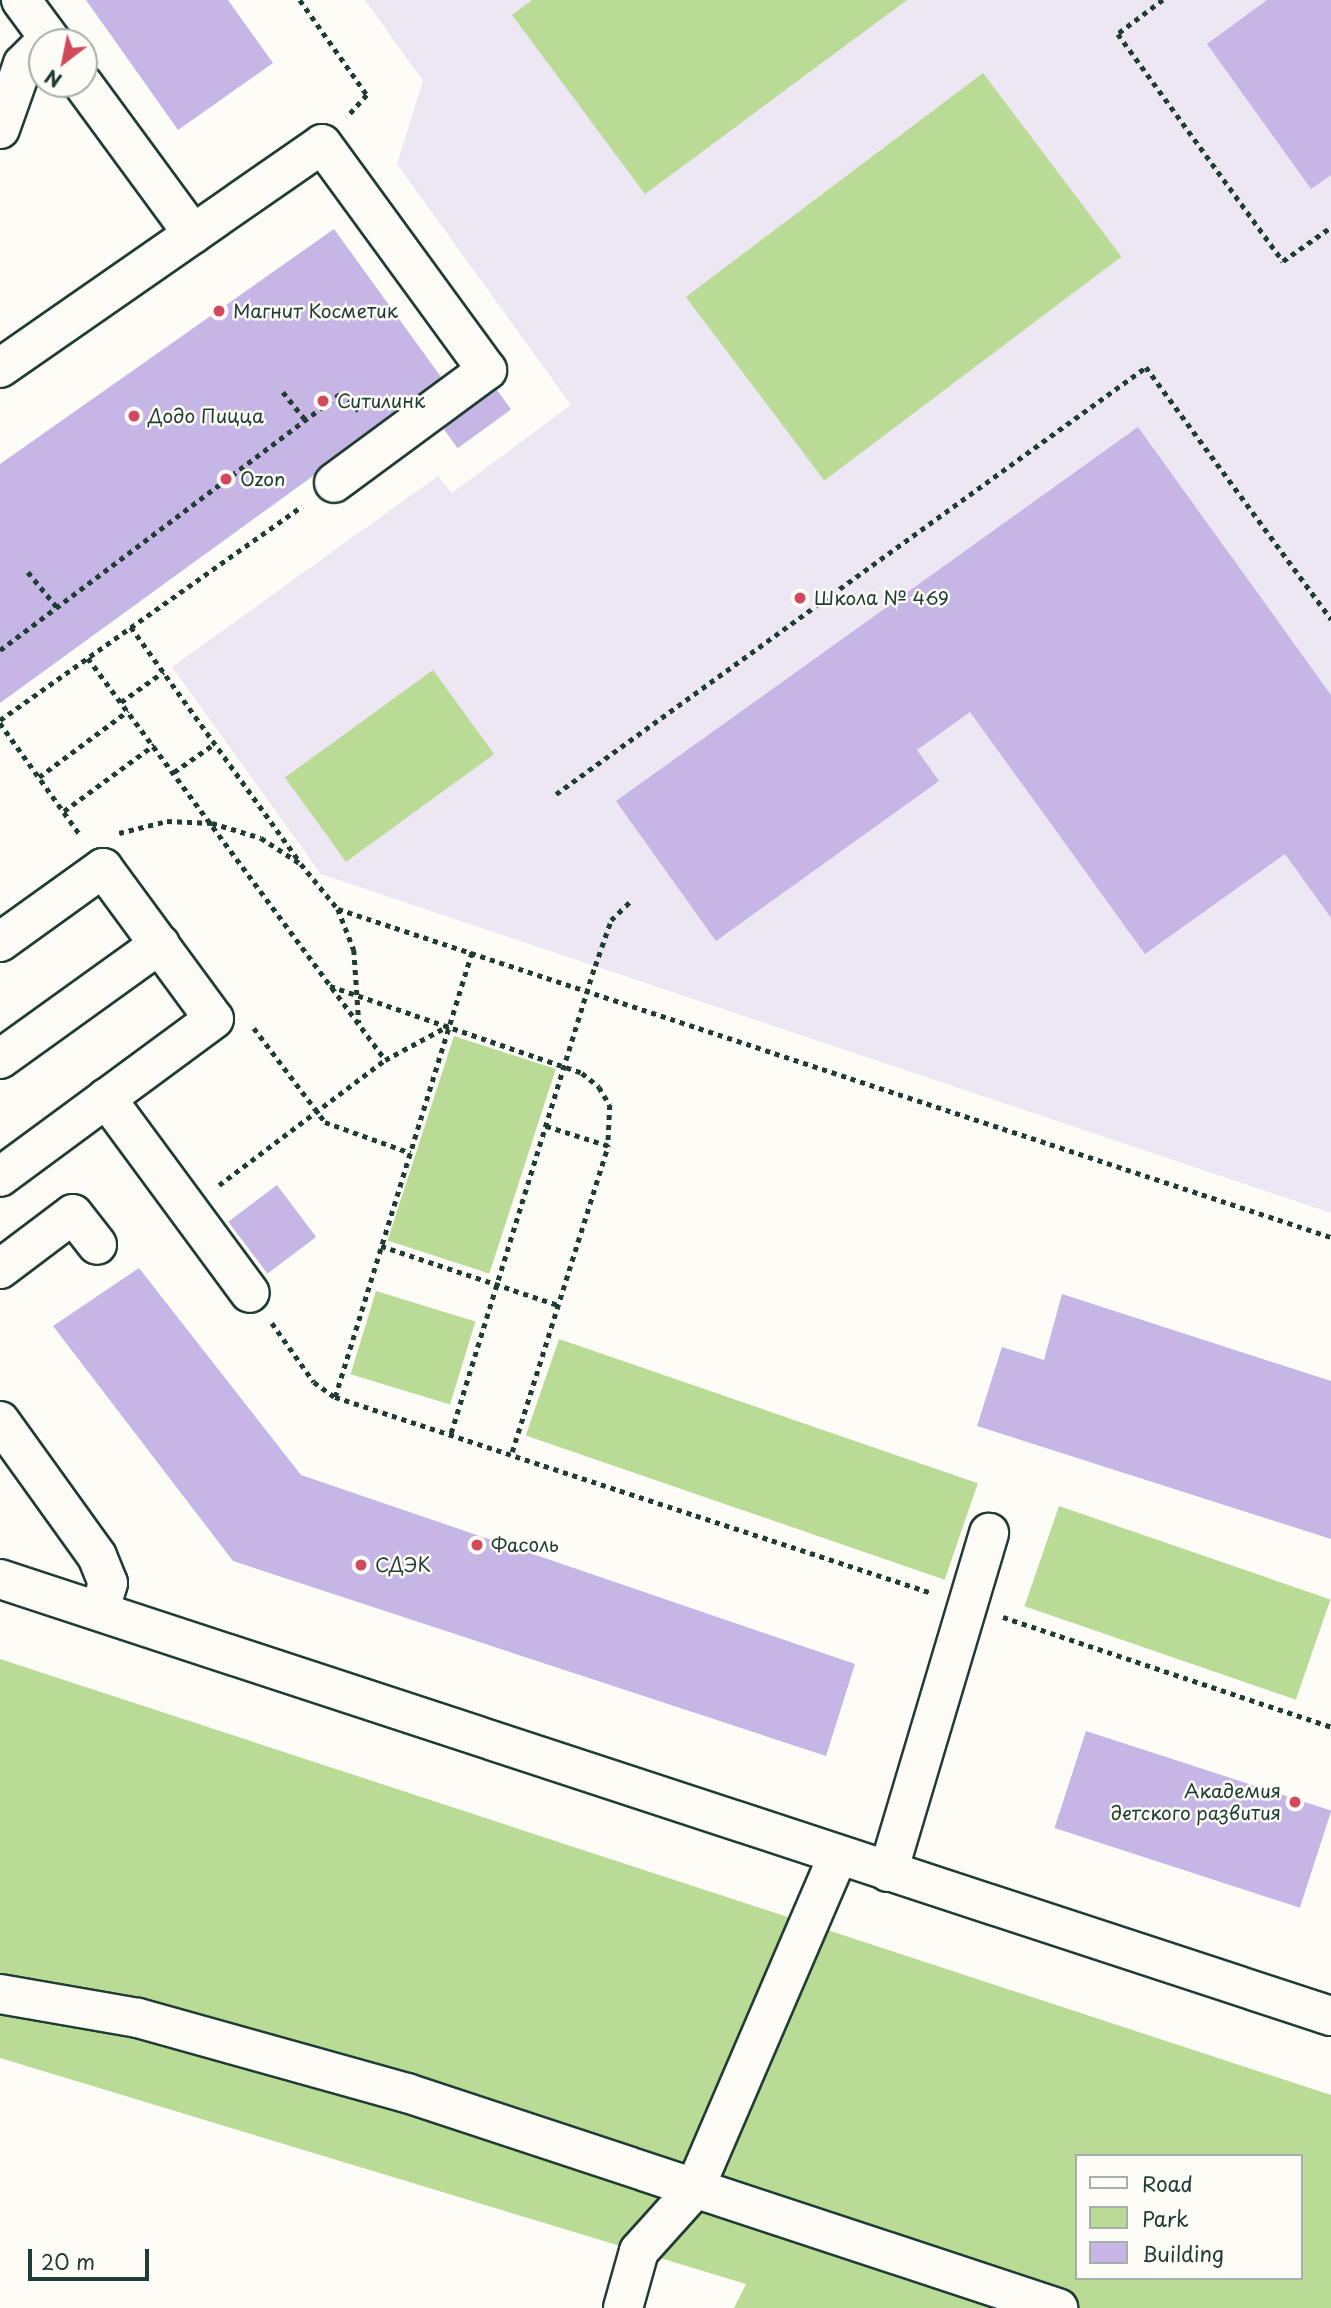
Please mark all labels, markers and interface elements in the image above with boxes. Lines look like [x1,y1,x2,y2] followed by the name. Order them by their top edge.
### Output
[28,28,98,98] north arrow
[39,63,67,95] text: N
[233,300,398,322] place label: Магнит Косметик
[211,303,227,319] marker: Магнит Косметик
[337,390,425,412] place label: Ситилинк
[315,393,331,409] marker: Ситилинк
[148,405,264,427] place label: Додо Пицца
[126,408,142,424] marker: Додо Пицца
[240,468,285,490] place label: Ozon
[218,471,234,487] marker: Ozon
[814,587,950,609] place label: Школа № 469
[792,590,808,606] marker: Школа № 469
[491,1534,559,1556] place label: Фасоль
[469,1537,485,1553] marker: Фасоль
[375,1554,431,1576] place label: СДЭК
[353,1557,369,1573] marker: СДЭК
[1110,1780,1281,1824] place label: Академия детского развития
[1287,1794,1303,1810] marker: Академия детского развития
[1076,2154,1303,2280] legend
[1142,2167,1193,2199] text: Road
[1142,2202,1189,2234] text: Park
[32,2234,152,2278] scale bar
[1142,2237,1224,2269] text: Building
[41,2245,95,2277] text: 20 m

